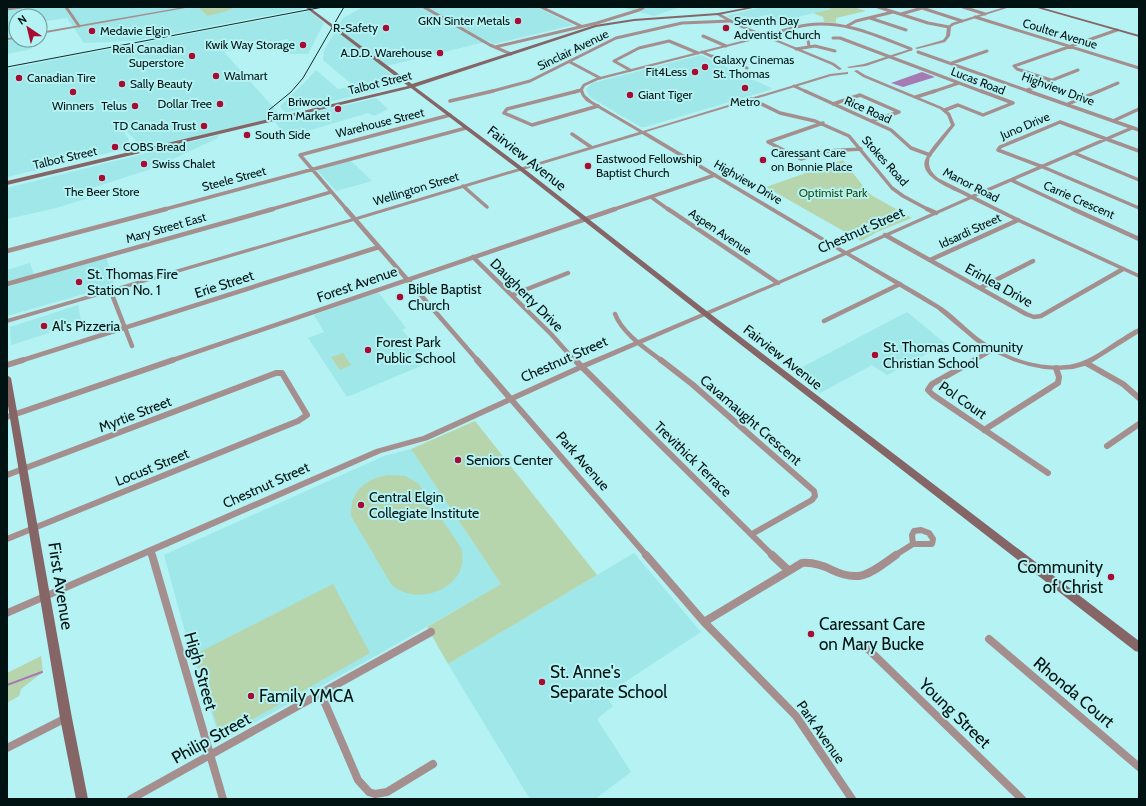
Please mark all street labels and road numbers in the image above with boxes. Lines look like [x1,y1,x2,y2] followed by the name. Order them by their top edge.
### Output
[1021,15,1099,52] street label: Coulter Avenue
[535,26,611,73] street label: Sinclair Avenue
[949,63,1008,98] street label: Lucas Road
[347,67,413,98] street label: Talbot Street
[1020,68,1097,109] street label: Highview Drive
[842,93,894,127] street label: Rice Road
[334,104,426,141] street label: Warehouse Street
[997,108,1052,143] street label: Juno Drive
[484,122,570,194] street label: Fairview Avenue
[859,132,912,189] street label: Stokes Road
[32,143,98,172] street label: Talbot Street
[712,156,785,207] street label: Highview Drive
[200,163,267,194] street label: Steele Street
[941,164,1002,205] street label: Manor Road
[371,168,460,209] street label: Wellington Street
[1041,177,1117,222] street label: Carrie Crescent
[815,203,907,257] street label: Chestnut Street
[686,205,755,258] street label: Aspen Avenue
[124,209,208,246] street label: Mary Street East
[936,210,1003,251] street label: Idsardi Street
[486,254,568,336] street label: Daugherty Drive
[962,259,1036,311] street label: Erinlea Drive
[314,262,400,306] street label: Forest Avenue
[192,266,256,302] street label: Erie Street
[740,321,826,393] street label: Fairview Avenue
[518,332,610,386] street label: Chestnut Street
[696,371,806,469] street label: Cavamaught Crescent
[935,377,991,423] street label: Pol Court
[96,392,174,436] street label: Myrtie Street
[650,417,736,501] street label: Trevithick Terrace
[552,428,614,494] street label: Park Avenue
[113,444,192,490] street label: Locust Street
[220,458,312,512] street label: Chestnut Street
[44,541,78,631] street label: First Avenue
[180,629,222,713] street label: High Street
[1030,652,1119,732] street label: Rhonda Court
[914,673,995,752] street label: Young Street
[793,697,849,767] street label: Park Avenue
[168,708,254,768] street label: Philip Street

